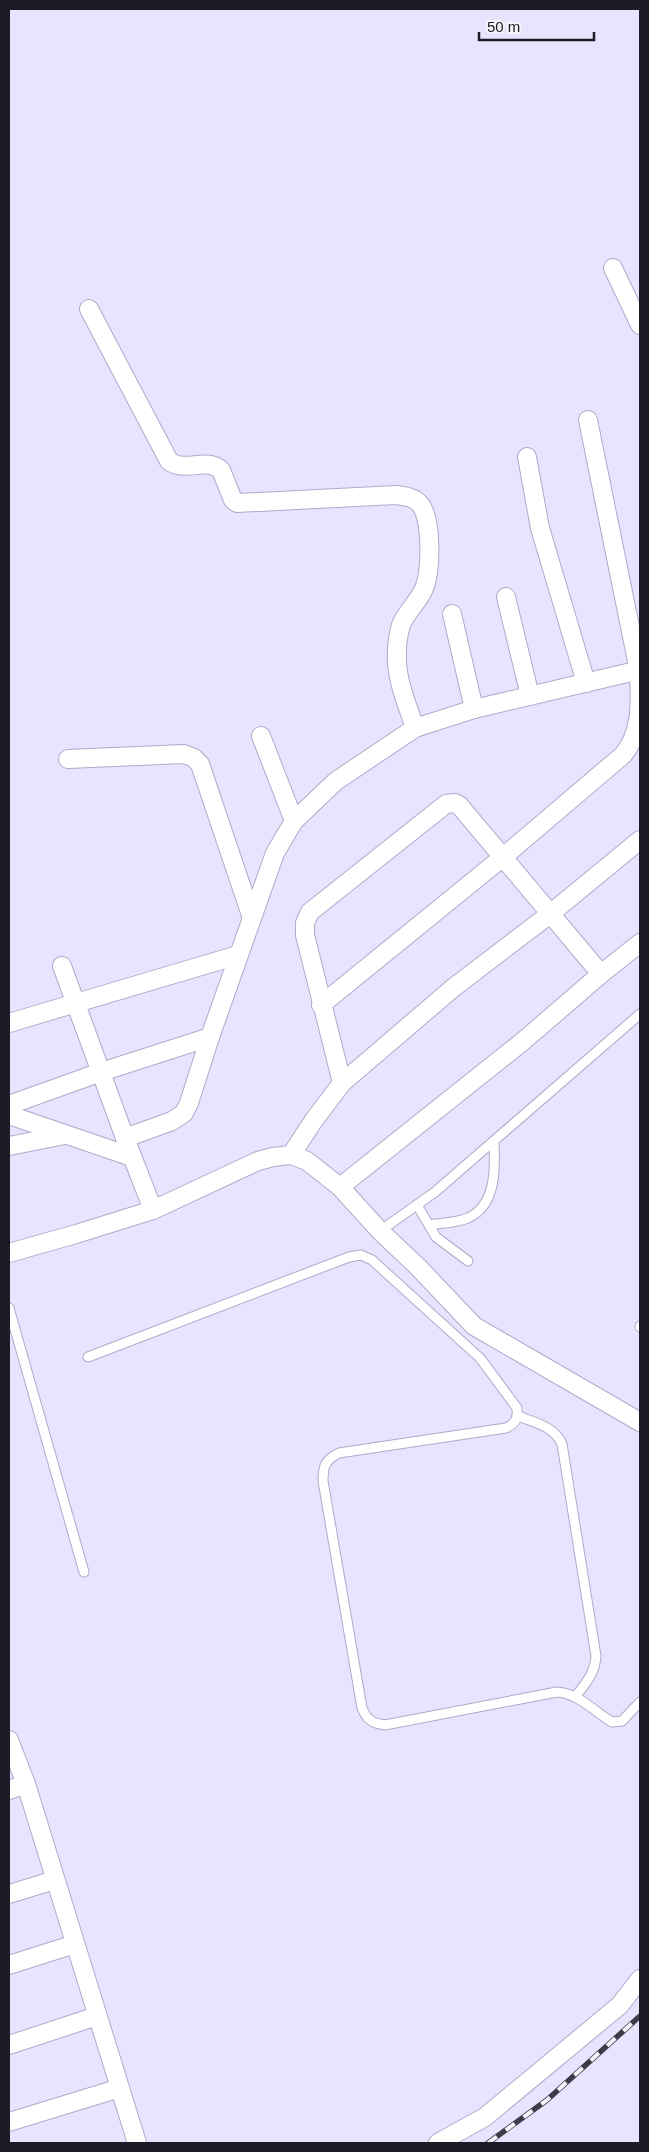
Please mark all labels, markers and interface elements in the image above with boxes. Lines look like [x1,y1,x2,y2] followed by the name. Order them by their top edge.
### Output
[479,10,594,42] scale bar
[487,18,520,35] text: 50 m

